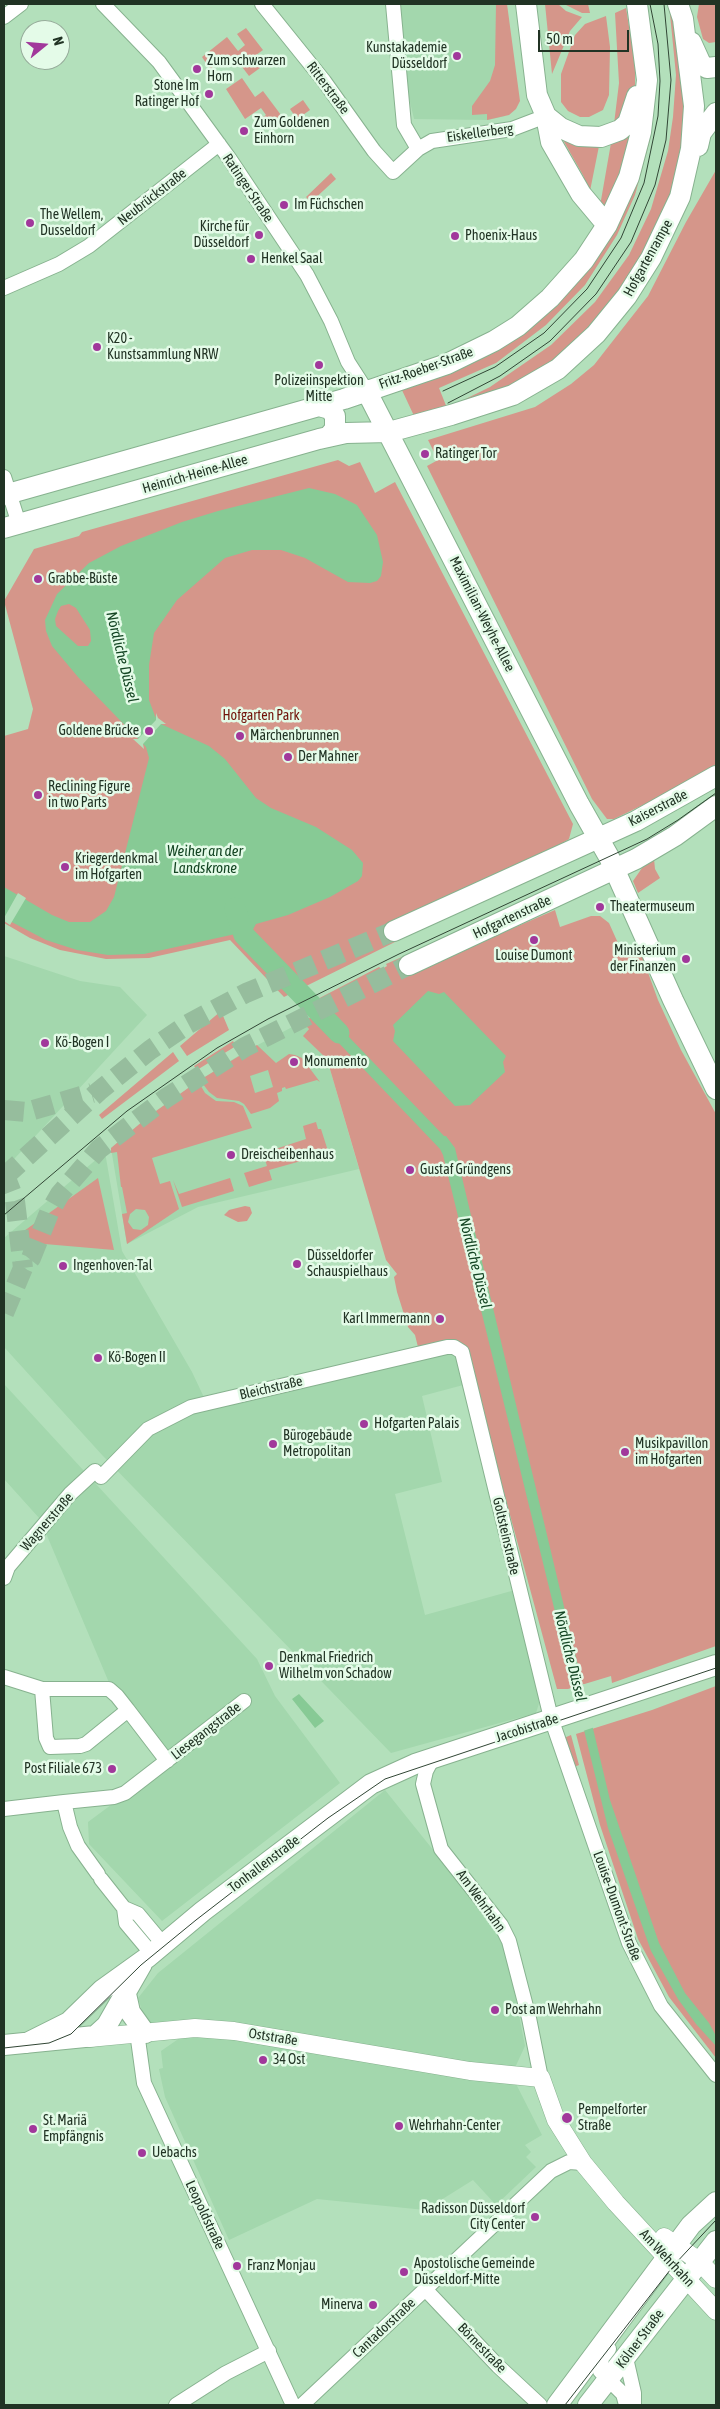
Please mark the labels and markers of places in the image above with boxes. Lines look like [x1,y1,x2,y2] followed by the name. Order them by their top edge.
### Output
[366,40,447,72] place label: Kunstakademie Düsseldorf
[451,50,463,62] marker: Kunstakademie Düsseldorf
[207,53,286,85] place label: Zum schwarzen Horn
[191,63,203,75] marker: Zum schwarzen Horn
[135,78,199,110] place label: Stone Im Ratinger Hof
[203,88,215,100] marker: Stone Im Ratinger Hof
[254,115,330,148] place label: Zum Goldenen Einhorn
[238,125,250,137] marker: Zum Goldenen Einhorn
[294,197,364,213] place label: Im Füchschen
[278,199,290,211] marker: Im Füchschen
[40,207,103,240] place label: The Wellem, Dusseldorf
[24,217,36,229] marker: The Wellem, Dusseldorf
[194,219,249,252] place label: Kirche für Düsseldorf
[465,228,537,244] place label: Phoenix-Haus
[253,229,265,241] marker: Kirche für Düsseldorf
[449,230,461,242] marker: Phoenix-Haus
[261,251,323,267] place label: Henkel Saal
[245,253,257,265] marker: Henkel Saal
[107,331,218,364] place label: K20 - Kunstsammlung NRW
[91,341,103,353] marker: K20 - Kunstsammlung NRW
[313,359,325,371] marker: Polizeiinspektion Mitte
[274,373,364,406] place label: Polizeiinspektion Mitte
[435,446,497,462] place label: Ratinger Tor
[419,448,431,460] marker: Ratinger Tor
[48,571,117,587] place label: Grabbe-Büste
[32,573,44,585] marker: Grabbe-Büste
[58,723,139,739] place label: Goldene Brücke
[143,725,155,737] marker: Goldene Brücke
[250,728,339,744] place label: Märchenbrunnen
[234,730,246,742] marker: Märchenbrunnen
[298,749,358,765] place label: Der Mahner
[282,751,294,763] marker: Der Mahner
[48,779,130,812] place label: Reclining Figure in two Parts
[32,789,44,801] marker: Reclining Figure in two Parts
[75,851,158,884] place label: Kriegerdenkmal im Hofgarten
[59,861,71,873] marker: Kriegerdenkmal im Hofgarten
[610,899,695,915] place label: Theatermuseum
[594,901,606,913] marker: Theatermuseum
[528,934,540,946] marker: Louise Dumont
[610,943,676,976] place label: Ministerium der Finanzen
[495,948,573,964] place label: Louise Dumont
[680,953,692,965] marker: Ministerium der Finanzen
[55,1035,109,1051] place label: Kö-Bogen I
[39,1037,51,1049] marker: Kö-Bogen I
[304,1054,367,1070] place label: Monumento
[288,1056,300,1068] marker: Monumento
[241,1147,334,1163] place label: Dreischeibenhaus
[225,1149,237,1161] marker: Dreischeibenhaus
[420,1162,511,1178] place label: Gustaf Gründgens
[404,1164,416,1176] marker: Gustaf Gründgens
[307,1248,388,1280] place label: Düsseldorfer Schauspielhaus
[73,1258,152,1274] place label: Ingenhoven-Tal
[291,1258,303,1270] marker: Düsseldorfer Schauspielhaus
[57,1260,69,1272] marker: Ingenhoven-Tal
[343,1311,430,1327] place label: Karl Immermann
[434,1313,446,1325] marker: Karl Immermann
[108,1350,166,1366] place label: Kö-Bogen II
[92,1352,104,1364] marker: Kö-Bogen II
[374,1416,459,1432] place label: Hofgarten Palais
[358,1418,370,1430] marker: Hofgarten Palais
[283,1428,352,1460] place label: Bürogebäude Metropolitan
[635,1436,708,1468] place label: Musikpavillon im Hofgarten
[267,1438,279,1450] marker: Bürogebäude Metropolitan
[619,1446,631,1458] marker: Musikpavillon im Hofgarten
[279,1650,392,1682] place label: Denkmal Friedrich Wilhelm von Schadow
[263,1660,275,1672] marker: Denkmal Friedrich Wilhelm von Schadow
[24,1761,102,1777] place label: Post Filiale 673
[106,1763,118,1775] marker: Post Filiale 673
[505,2002,602,2018] place label: Post am Wehrhahn
[489,2004,501,2016] marker: Post am Wehrhahn
[273,2052,305,2068] place label: 34 Ost
[257,2054,269,2066] marker: 34 Ost
[578,2102,647,2134] place label: Pempelforter Straße
[560,2111,574,2125] marker: Pempelforter Straße
[43,2113,104,2146] place label: St. Mariä Empfängnis
[409,2118,500,2134] place label: Wehrhahn-Center
[393,2120,405,2132] marker: Wehrhahn-Center
[27,2123,39,2135] marker: St. Mariä Empfängnis
[152,2145,197,2161] place label: Uebachs
[136,2147,148,2159] marker: Uebachs
[421,2201,525,2234] place label: Radisson Düsseldorf City Center
[529,2211,541,2223] marker: Radisson Düsseldorf City Center
[414,2256,535,2288] place label: Apostolische Gemeinde Düsseldorf-Mitte
[247,2258,316,2274] place label: Franz Monjau
[231,2260,243,2272] marker: Franz Monjau
[398,2266,410,2278] marker: Apostolische Gemeinde Düsseldorf-Mitte
[321,2297,363,2313] place label: Minerva
[367,2299,379,2311] marker: Minerva

